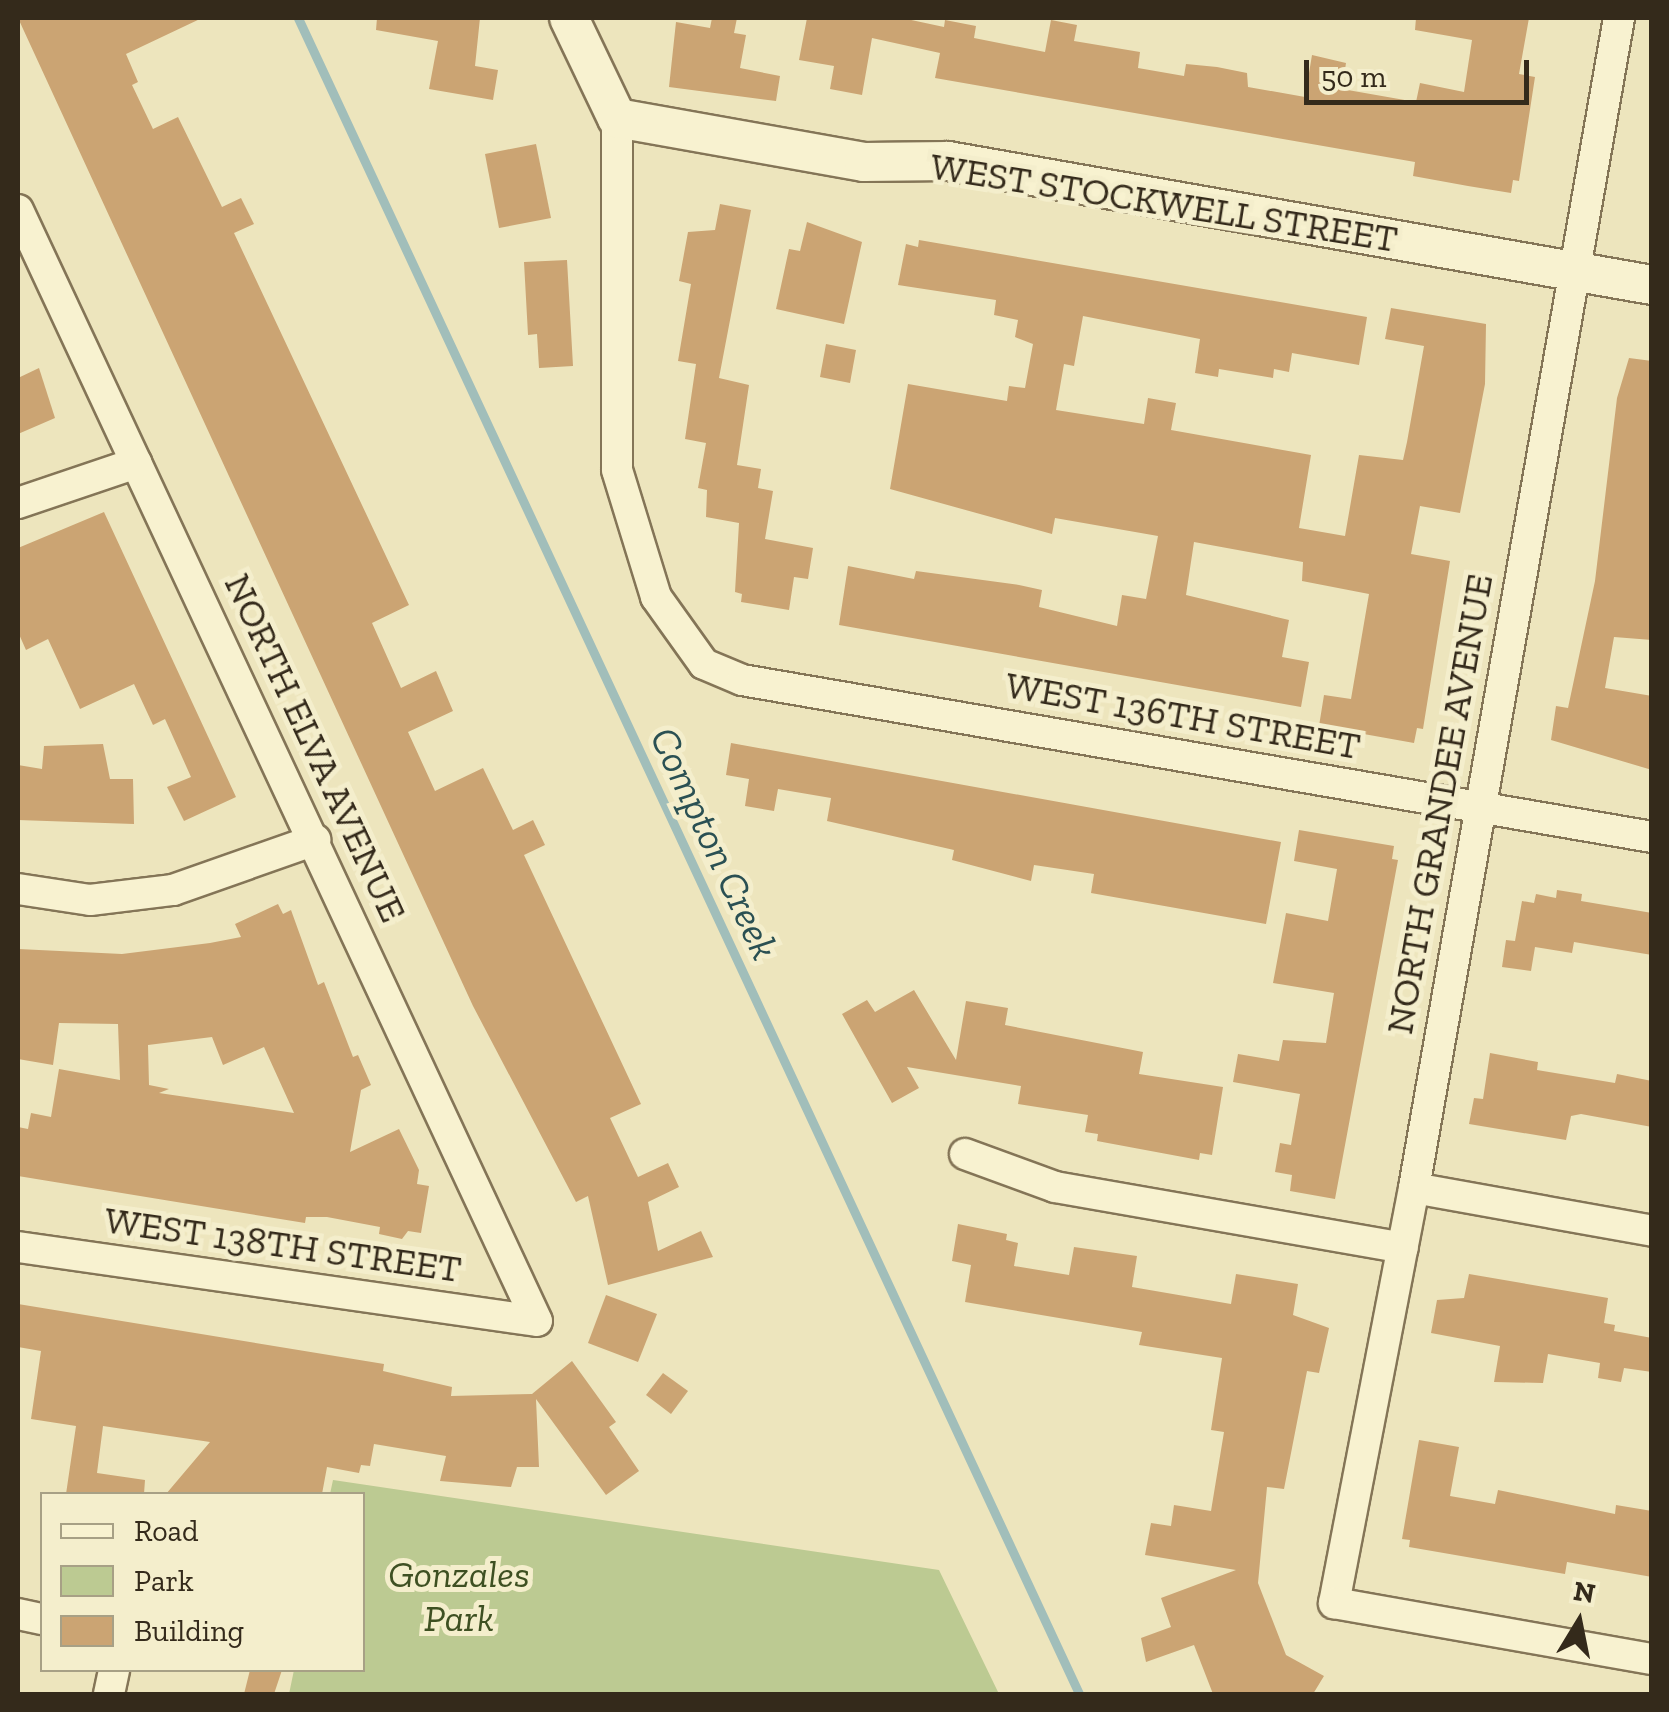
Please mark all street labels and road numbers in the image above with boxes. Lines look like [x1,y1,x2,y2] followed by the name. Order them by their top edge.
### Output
[926,143,1402,263] street label: WEST STOCKWELL STREET
[214,566,416,930] street label: NORTH ELVA AVENUE
[1377,570,1503,1038] street label: NORTH GRANDEE AVENUE
[1002,662,1364,770] street label: WEST 136TH STREET
[101,1197,465,1293] street label: WEST 138TH STREET

